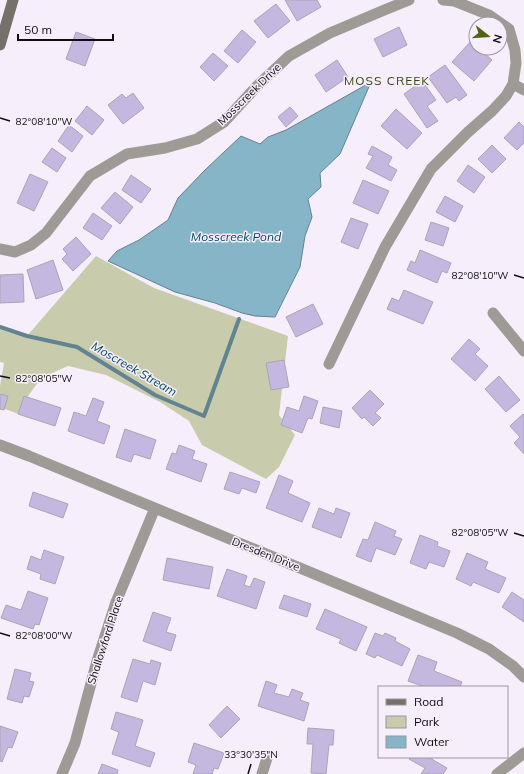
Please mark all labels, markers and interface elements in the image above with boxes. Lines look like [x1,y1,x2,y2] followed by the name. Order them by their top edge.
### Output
[18,16,113,42] scale bar
[468,16,508,56] north arrow
[24,22,52,37] text: 50 m
[490,33,505,45] text: N
[214,60,284,128] street label: Mosscreek Drive
[344,73,430,88] district label: MOSS CREEK
[16,115,72,128] text: 82°08'10"W
[191,229,282,244] water label: Mosscreek Pond
[452,269,508,282] text: 82°08'10"W
[89,338,180,399] water label: Moscreek Stream
[16,372,72,385] text: 82°08'05"W
[452,526,508,539] text: 82°08'05"W
[230,534,302,574] street label: Dresden Drive
[84,594,126,686] street label: Shallowford Place
[16,629,72,642] text: 82°08'00"W
[378,686,508,758] legend
[414,694,443,709] text: Road
[414,714,440,729] text: Park
[414,734,450,749] text: Water
[224,748,278,761] text: 33°30'35"N

